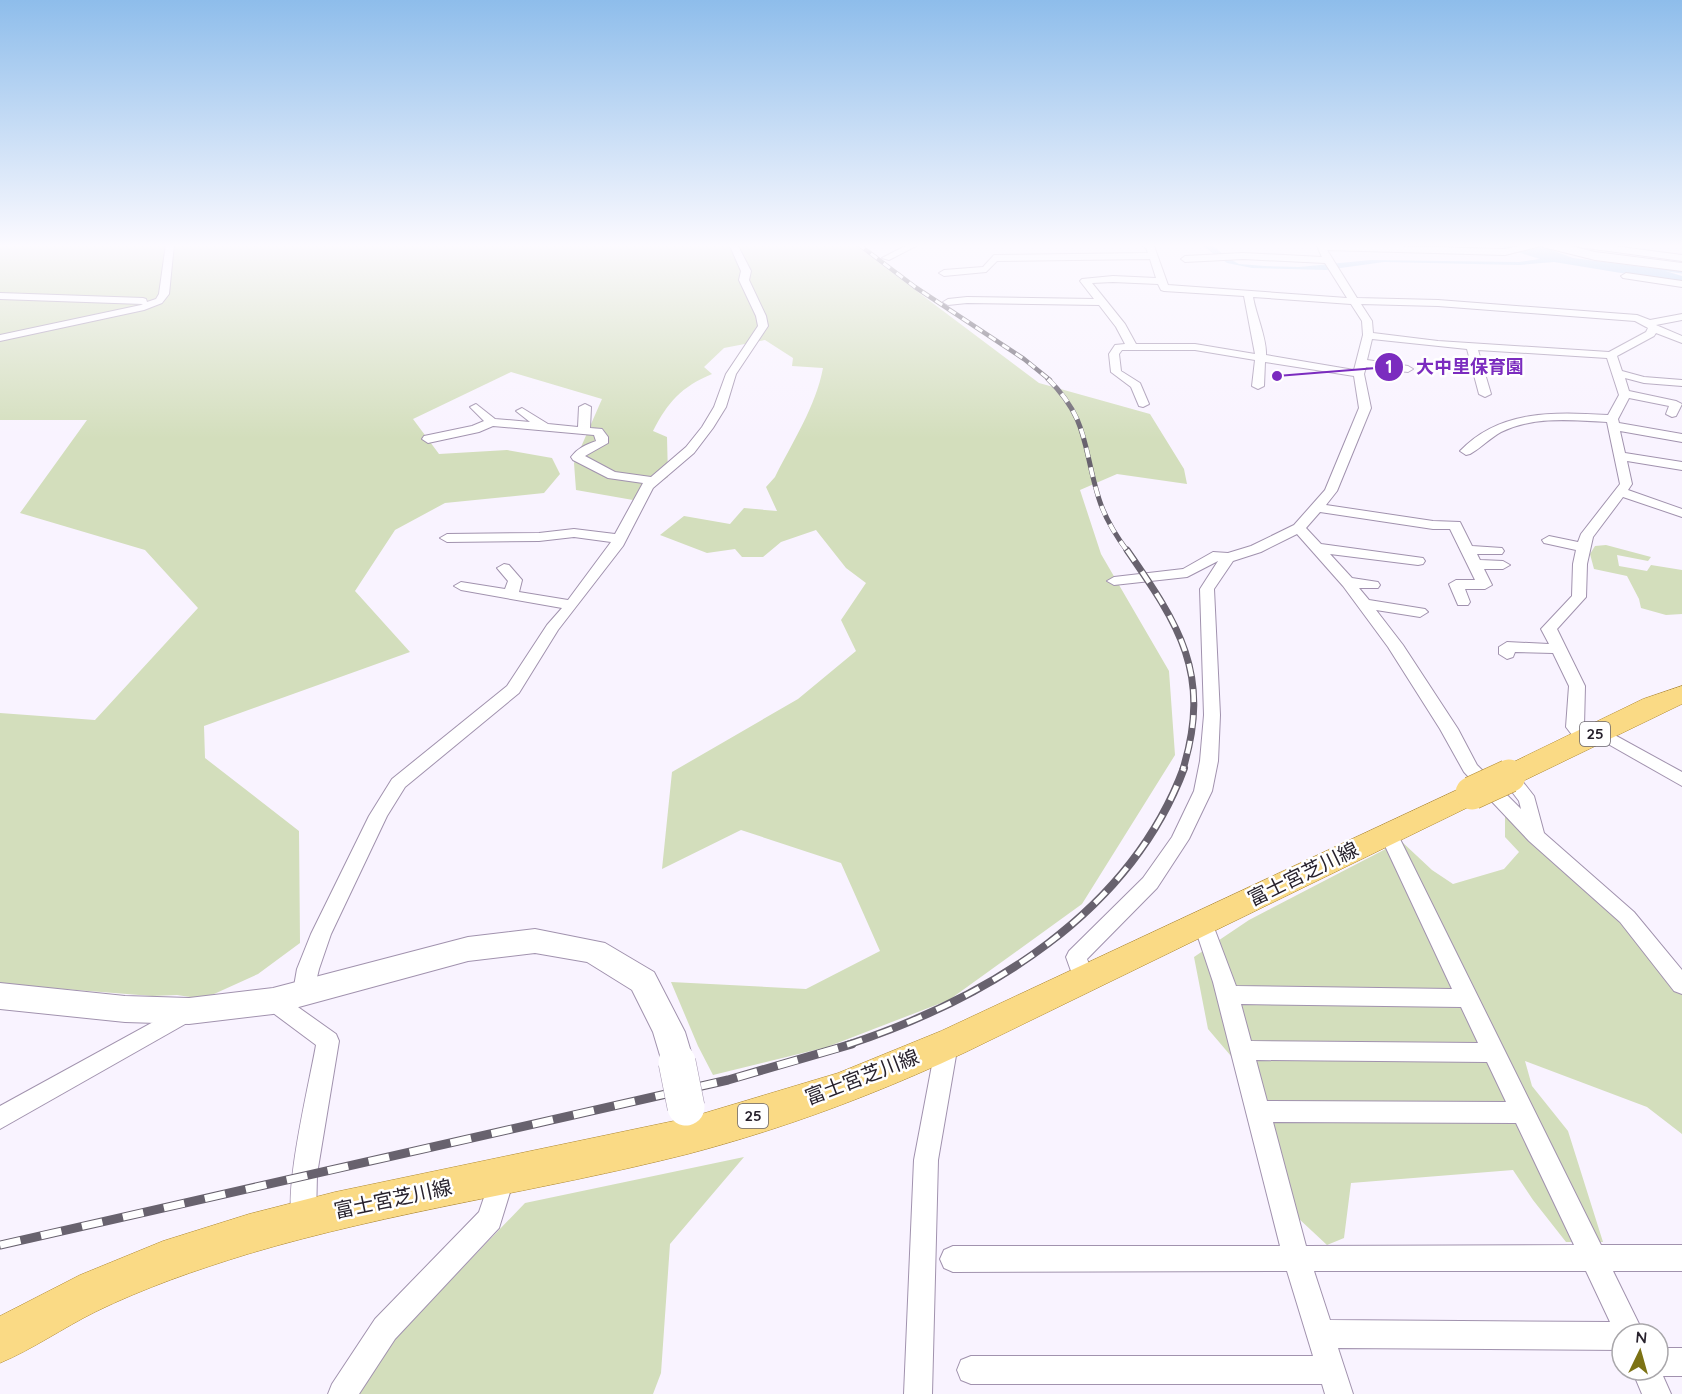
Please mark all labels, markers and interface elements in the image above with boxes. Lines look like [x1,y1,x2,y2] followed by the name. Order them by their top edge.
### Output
[1374,349,1536,385] callout: 大中里保育園
[1385,355,1393,378] text: 1
[1416,355,1524,378] text: 大中里保育園
[1580,722,1610,746] road number: 25
[1243,836,1362,911] street label: 富士宮芝川線
[801,1043,922,1110] street label: 富士宮芝川線
[738,1104,768,1128] road number: 25
[332,1174,454,1223] street label: 富士宮芝川線
[1610,1322,1670,1382] north arrow
[1635,1327,1648,1348] text: N

